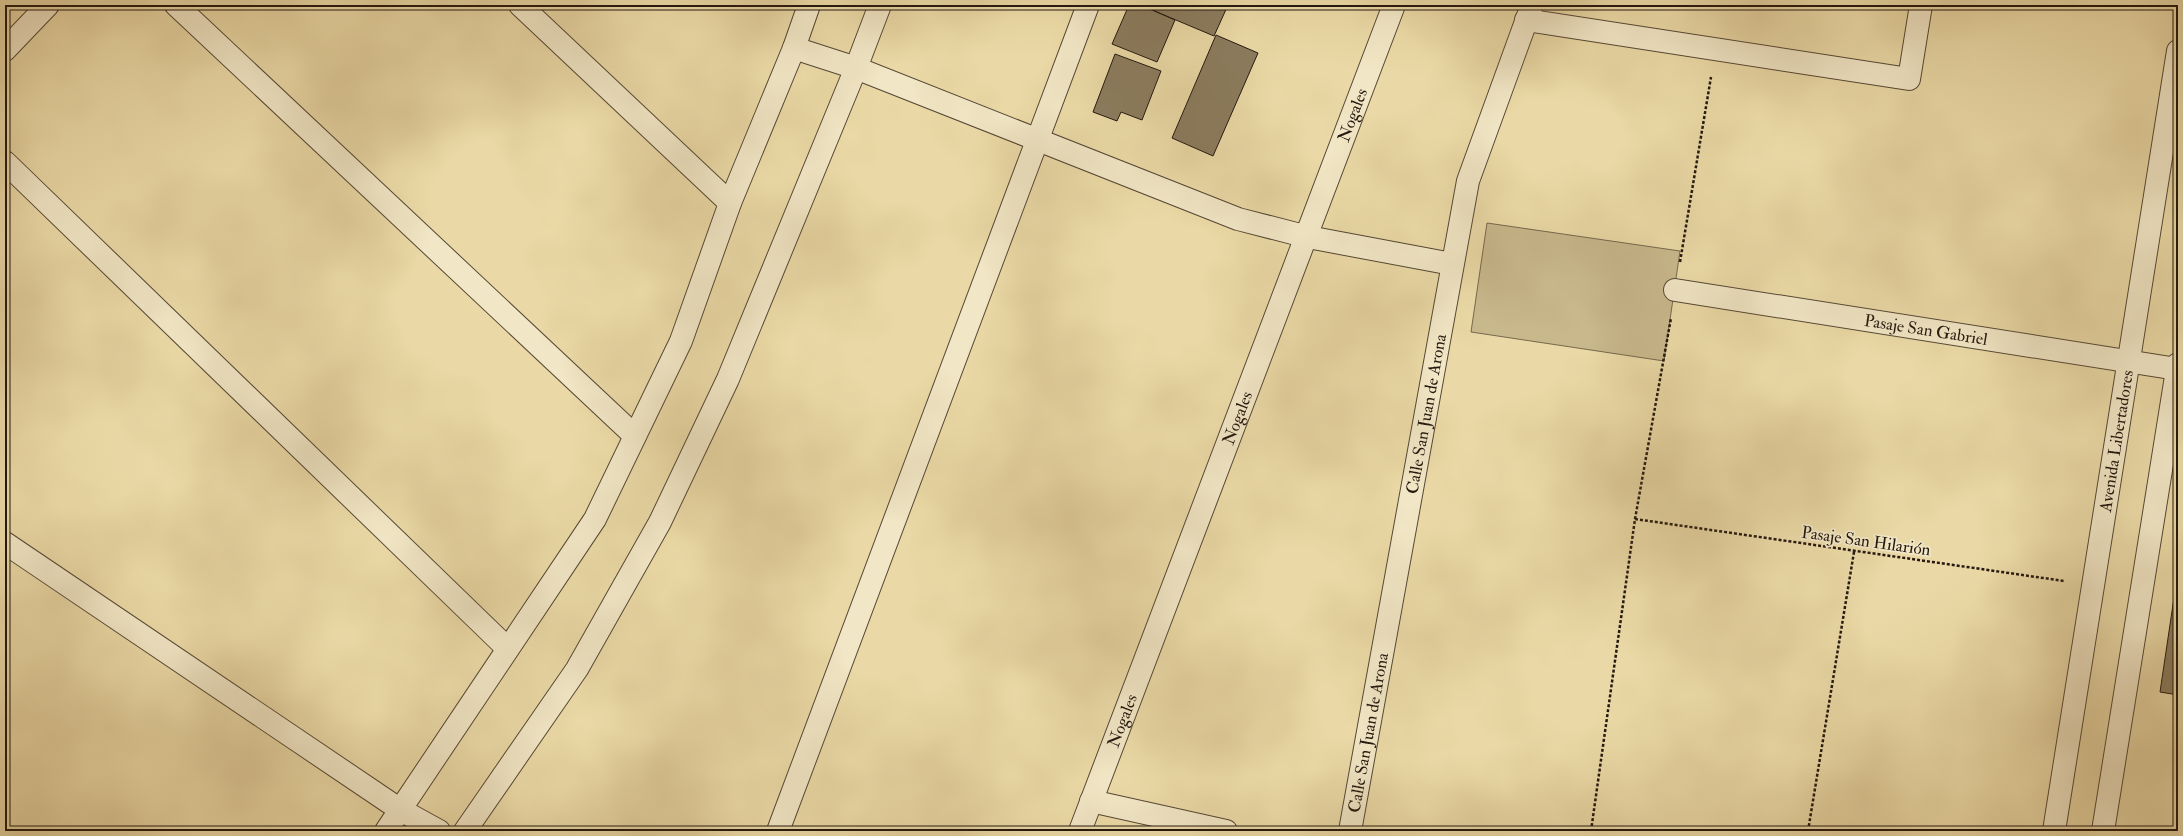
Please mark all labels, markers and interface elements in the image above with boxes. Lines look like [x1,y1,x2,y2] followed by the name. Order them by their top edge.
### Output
[1332,85,1372,145] street label: Nogales
[1863,309,1990,350] street label: Pasaje San Gabriel
[1401,331,1451,496] street label: Calle San Juan de Arona
[2094,368,2138,515] street label: Avenida Libertadores
[1217,388,1257,448] street label: Nogales
[1800,522,1932,560] street label: Pasaje San Hilarión
[1343,650,1393,814] street label: Calle San Juan de Arona
[1102,691,1142,750] street label: Nogales

